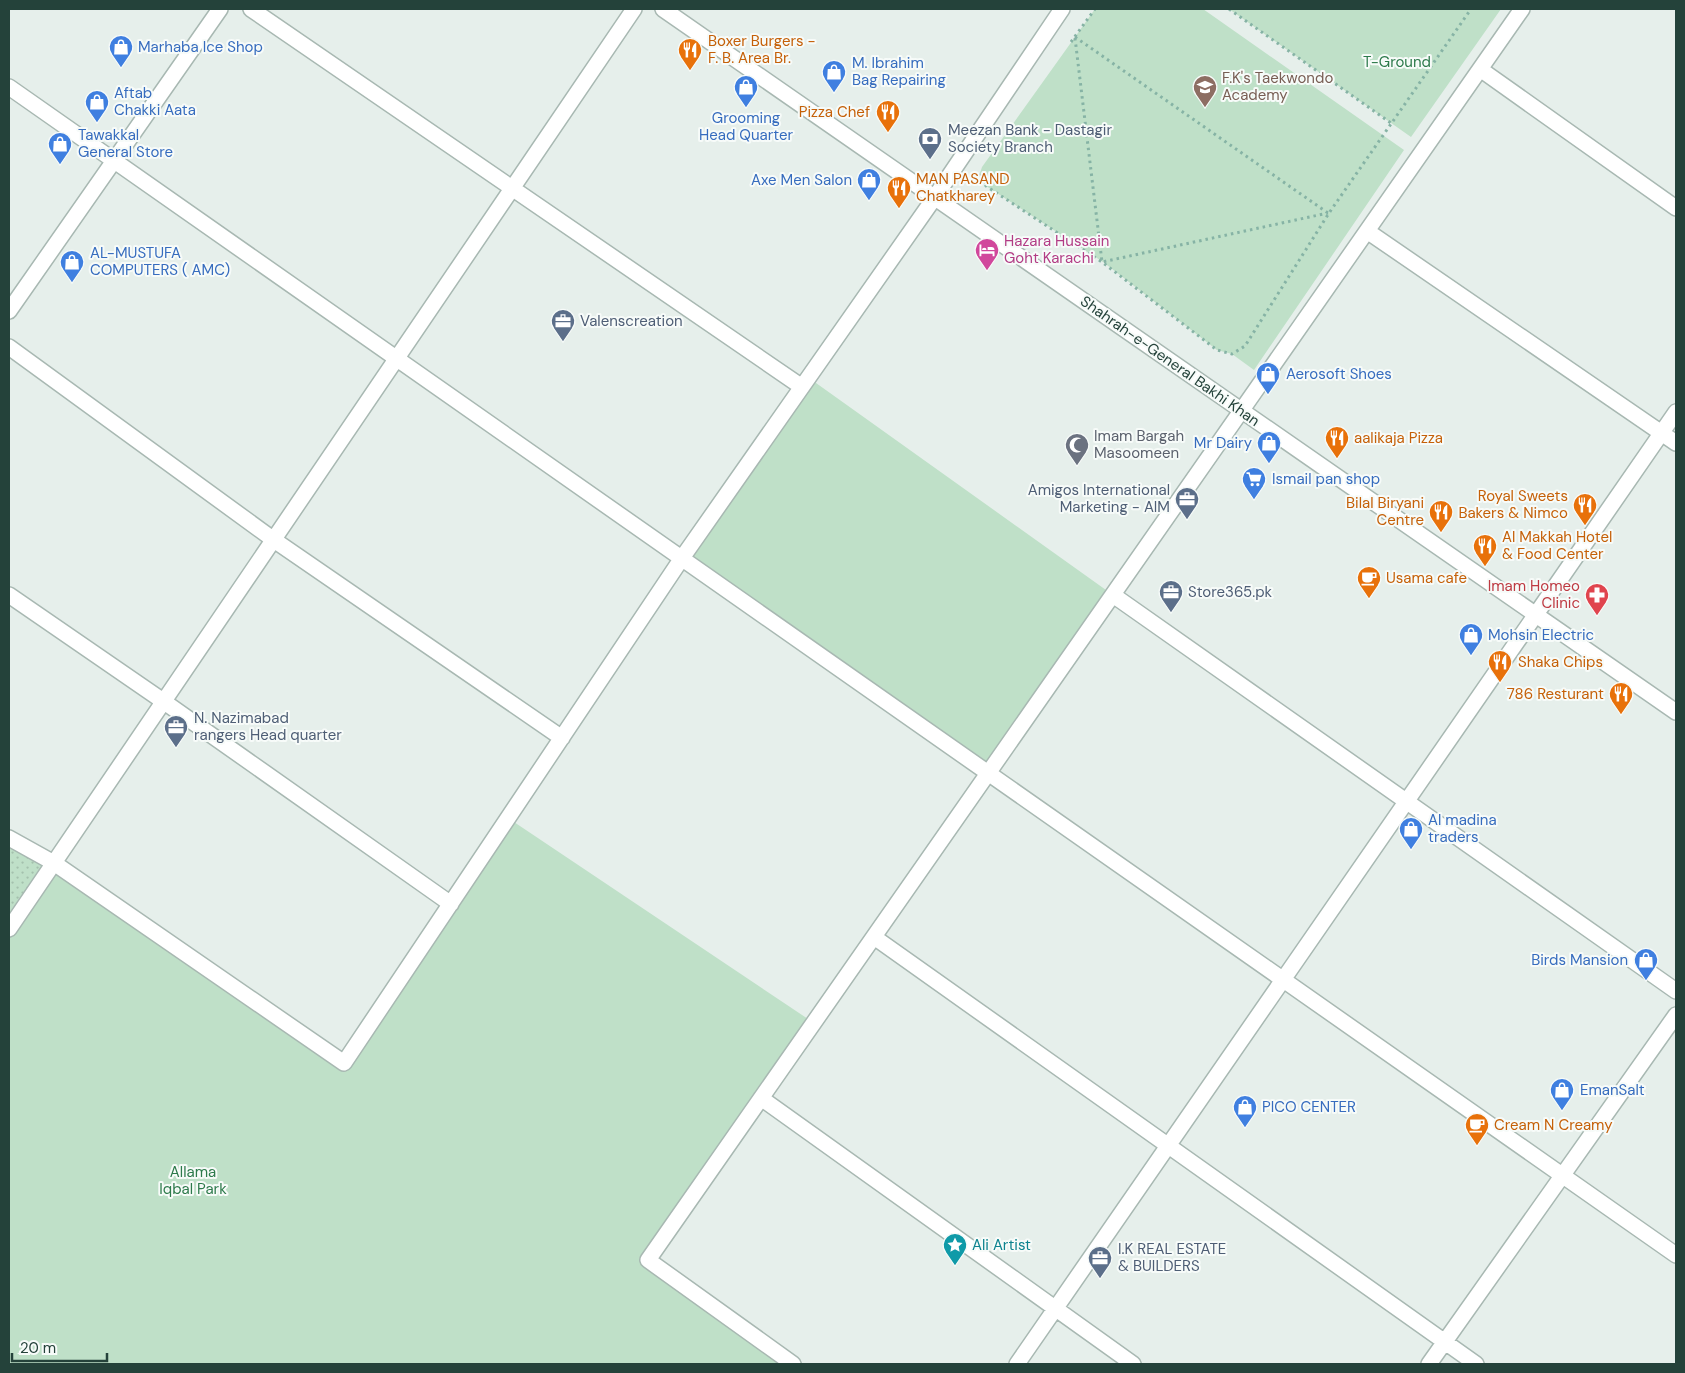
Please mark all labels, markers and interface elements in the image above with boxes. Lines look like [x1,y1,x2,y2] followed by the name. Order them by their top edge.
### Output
[708,31,816,68] place label: Boxer Burgers - F. B. Area Br.
[108,34,134,68] shop icon: Marhaba Ice Shop
[138,37,263,57] place label: Marhaba Ice Shop
[677,37,703,71] restaurant icon: Boxer Burgers - F. B. Area Br.
[1363,52,1431,72] park label: T-Ground
[852,53,946,90] place label: M. Ibrahim Bag Repairing
[821,59,847,93] shop icon: M. Ibrahim Bag Repairing
[1222,68,1333,105] place label: F.K's Taekwondo Academy
[733,74,759,108] shop icon: Grooming Head Quarter
[1192,74,1218,108] school or university icon: F.K's Taekwondo Academy
[114,83,196,120] place label: Aftab Chakki Aata
[84,89,110,123] shop icon: Aftab Chakki Aata
[875,99,901,133] restaurant icon: Pizza Chef
[799,102,870,122] place label: Pizza Chef
[699,108,793,145] place label: Grooming Head Quarter
[948,120,1112,157] place label: Meezan Bank - Dastagir Society Branch
[78,125,173,162] place label: Tawakkal General Store
[917,126,943,160] bank icon: Meezan Bank - Dastagir Society Branch
[47,131,73,165] shop icon: Tawakkal General Store
[856,167,882,201] shop icon: Axe Men Salon
[916,169,1010,206] place label: MAN PASAND Chatkharey
[751,170,852,190] place label: Axe Men Salon
[886,175,912,209] restaurant icon: MAN PASAND Chatkharey
[1004,231,1109,268] place label: Hazara Hussain Goht Karachi
[974,237,1000,271] hotel icon: Hazara Hussain Goht Karachi
[90,243,230,280] place label: AL-MUSTUFA COMPUTERS ( AMC)
[59,249,85,283] shop icon: AL-MUSTUFA COMPUTERS ( AMC)
[1076,291,1264,431] street label: Shahrah-e-General Bakhi Khan
[550,308,576,342] office icon: Valenscreation
[580,311,683,331] place label: Valenscreation
[1255,361,1281,395] shop icon: Aerosoft Shoes
[1286,364,1392,384] place label: Aerosoft Shoes
[1324,425,1350,459] restaurant icon: aalikaja Pizza
[1094,426,1184,463] place label: Imam Bargah Masoomeen
[1354,428,1443,448] place label: aalikaja Pizza
[1256,430,1282,464] shop icon: Mr Dairy
[1064,432,1090,466] mosque icon: Imam Bargah Masoomeen
[1194,433,1253,453] place label: Mr Dairy
[1241,466,1267,500] supermarket icon: Ismail pan shop
[1272,469,1380,489] place label: Ismail pan shop
[1028,480,1170,517] place label: Amigos International Marketing - AIM
[1174,486,1200,520] office icon: Amigos International Marketing - AIM
[1458,486,1568,523] place label: Royal Sweets Bakers & Nimco
[1572,492,1598,526] restaurant icon: Royal Sweets Bakers & Nimco
[1346,493,1424,530] place label: Bilal Biryani Centre
[1428,499,1454,533] restaurant icon: Bilal Biryani Centre
[1502,527,1612,564] place label: Al Makkah Hotel & Food Center
[1472,533,1498,567] restaurant icon: Al Makkah Hotel & Food Center
[1356,565,1382,599] cafe icon: Usama cafe
[1386,568,1467,588] place label: Usama cafe
[1488,576,1580,613] place label: Imam Homeo Clinic
[1158,579,1184,613] office icon: Store365.pk
[1188,582,1273,602] place label: Store365.pk
[1584,582,1610,616] pharmacy icon: Imam Homeo Clinic
[1458,622,1484,656] shop icon: Mohsin Electric
[1488,625,1594,645] place label: Mohsin Electric
[1487,649,1513,683] restaurant icon: Shaka Chips
[1518,652,1603,672] place label: Shaka Chips
[1608,681,1634,715] restaurant icon: 786 Resturant
[1507,684,1604,704] place label: 786 Resturant
[194,708,342,745] place label: N. Nazimabad rangers Head quarter
[163,714,189,748] office icon: N. Nazimabad rangers Head quarter
[1428,810,1497,847] place label: Al madina traders
[1398,816,1424,850] shop icon: Al madina traders
[1633,947,1659,981] shop icon: Birds Mansion
[1531,950,1628,970] place label: Birds Mansion
[1549,1077,1575,1111] shop icon: EmanSalt
[1580,1080,1645,1100] place label: EmanSalt
[1232,1094,1258,1128] shop icon: PICO CENTER
[1262,1097,1356,1117] place label: PICO CENTER
[1464,1112,1490,1146] cafe icon: Cream N Creamy
[1494,1115,1613,1135] place label: Cream N Creamy
[159,1162,227,1199] park label: Allama Iqbal Park
[942,1232,968,1266] place icon: Ali Artist
[972,1235,1031,1255] place label: Ali Artist
[1118,1239,1226,1276] place label: I.K REAL ESTATE & BUILDERS
[1087,1245,1113,1279] office icon: I.K REAL ESTATE & BUILDERS
[12,1330,108,1362] scale bar
[20,1338,56,1358] text: 20 m

